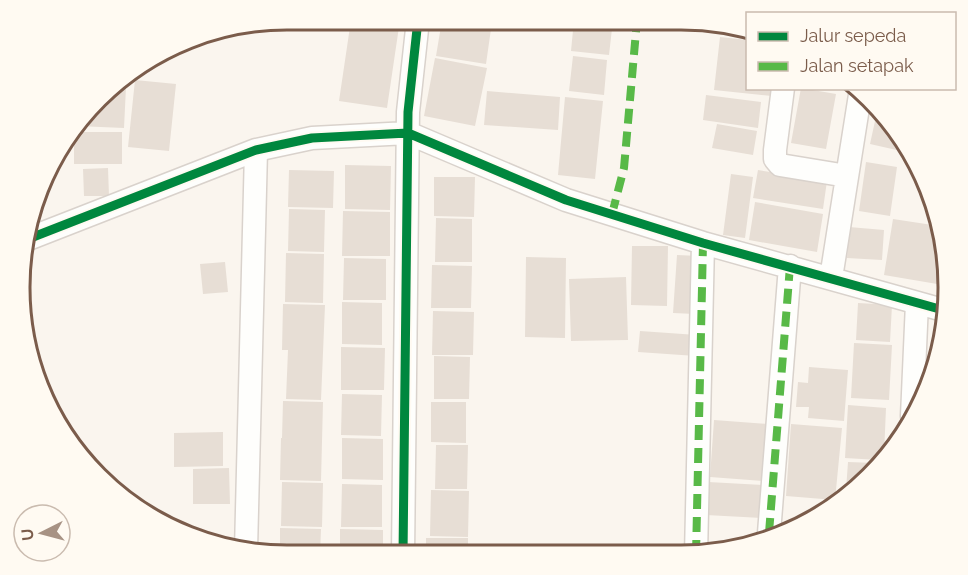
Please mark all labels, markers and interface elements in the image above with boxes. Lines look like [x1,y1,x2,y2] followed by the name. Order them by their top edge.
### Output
[746,12,956,90] legend
[800,25,906,46] text: Jalur sepeda
[800,55,914,76] text: Jalan setapak
[12,503,72,563] north arrow
[18,528,38,541] text: U

